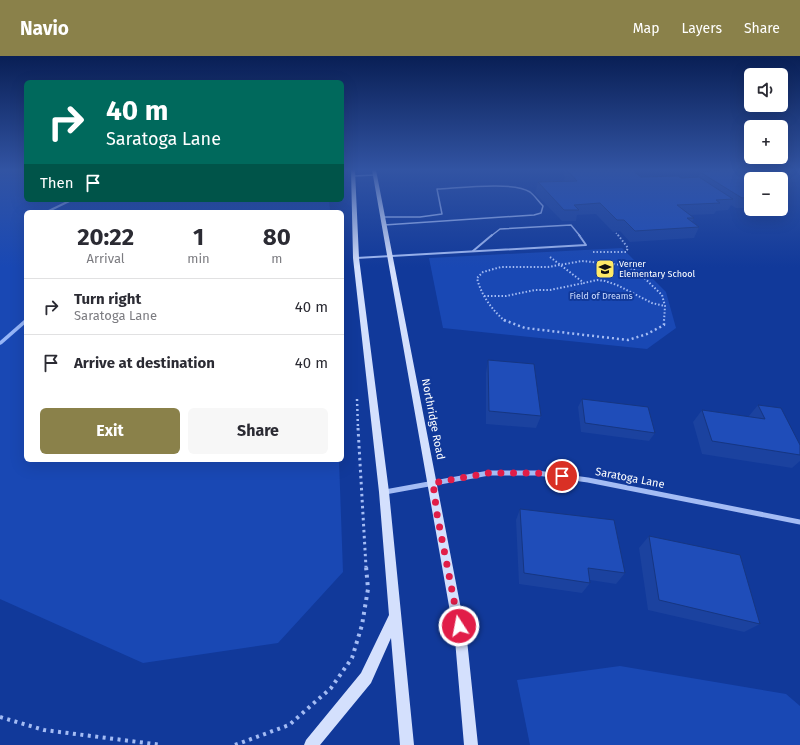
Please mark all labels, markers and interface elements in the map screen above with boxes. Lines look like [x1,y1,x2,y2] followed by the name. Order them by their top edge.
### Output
[20,17,69,40] text: Navio
[633,20,659,37] text: Map
[681,20,722,37] text: Layers
[744,20,780,37] text: Share
[744,68,788,216] map controls
[744,68,788,112] button: sound
[106,94,169,127] text: 40 m
[40,96,92,148] icon: right
[744,120,788,164] button: +
[106,128,221,150] text: Saratoga Lane
[82,172,104,194] icon: arrive
[744,172,788,216] button: −
[40,174,74,192] text: Then
[77,223,134,251] text: 20:22
[193,223,204,251] text: 1
[263,223,291,251] text: 80
[87,251,125,266] text: Arrival
[187,251,210,266] text: min
[271,251,282,266] text: m
[594,258,616,280] school or university icon: Verner Elementary School
[619,259,696,279] place label: Verner Elementary School
[74,290,141,308] text: Turn right
[569,291,633,301] park label: Field of Dreams
[40,296,62,318] icon: right
[295,298,328,316] text: 40 m
[74,308,157,323] text: Saratoga Lane
[40,352,62,374] icon: arrive
[74,354,215,372] text: Arrive at destination
[295,354,328,372] text: 40 m
[419,377,447,461] street label: Northridge Road
[40,408,180,454] button: Exit
[188,408,328,454] button: Share
[545,459,579,493] pin
[551,465,573,487] icon: arrive
[594,465,666,491] street label: Saratoga Lane
[438,605,480,647] position arrow

